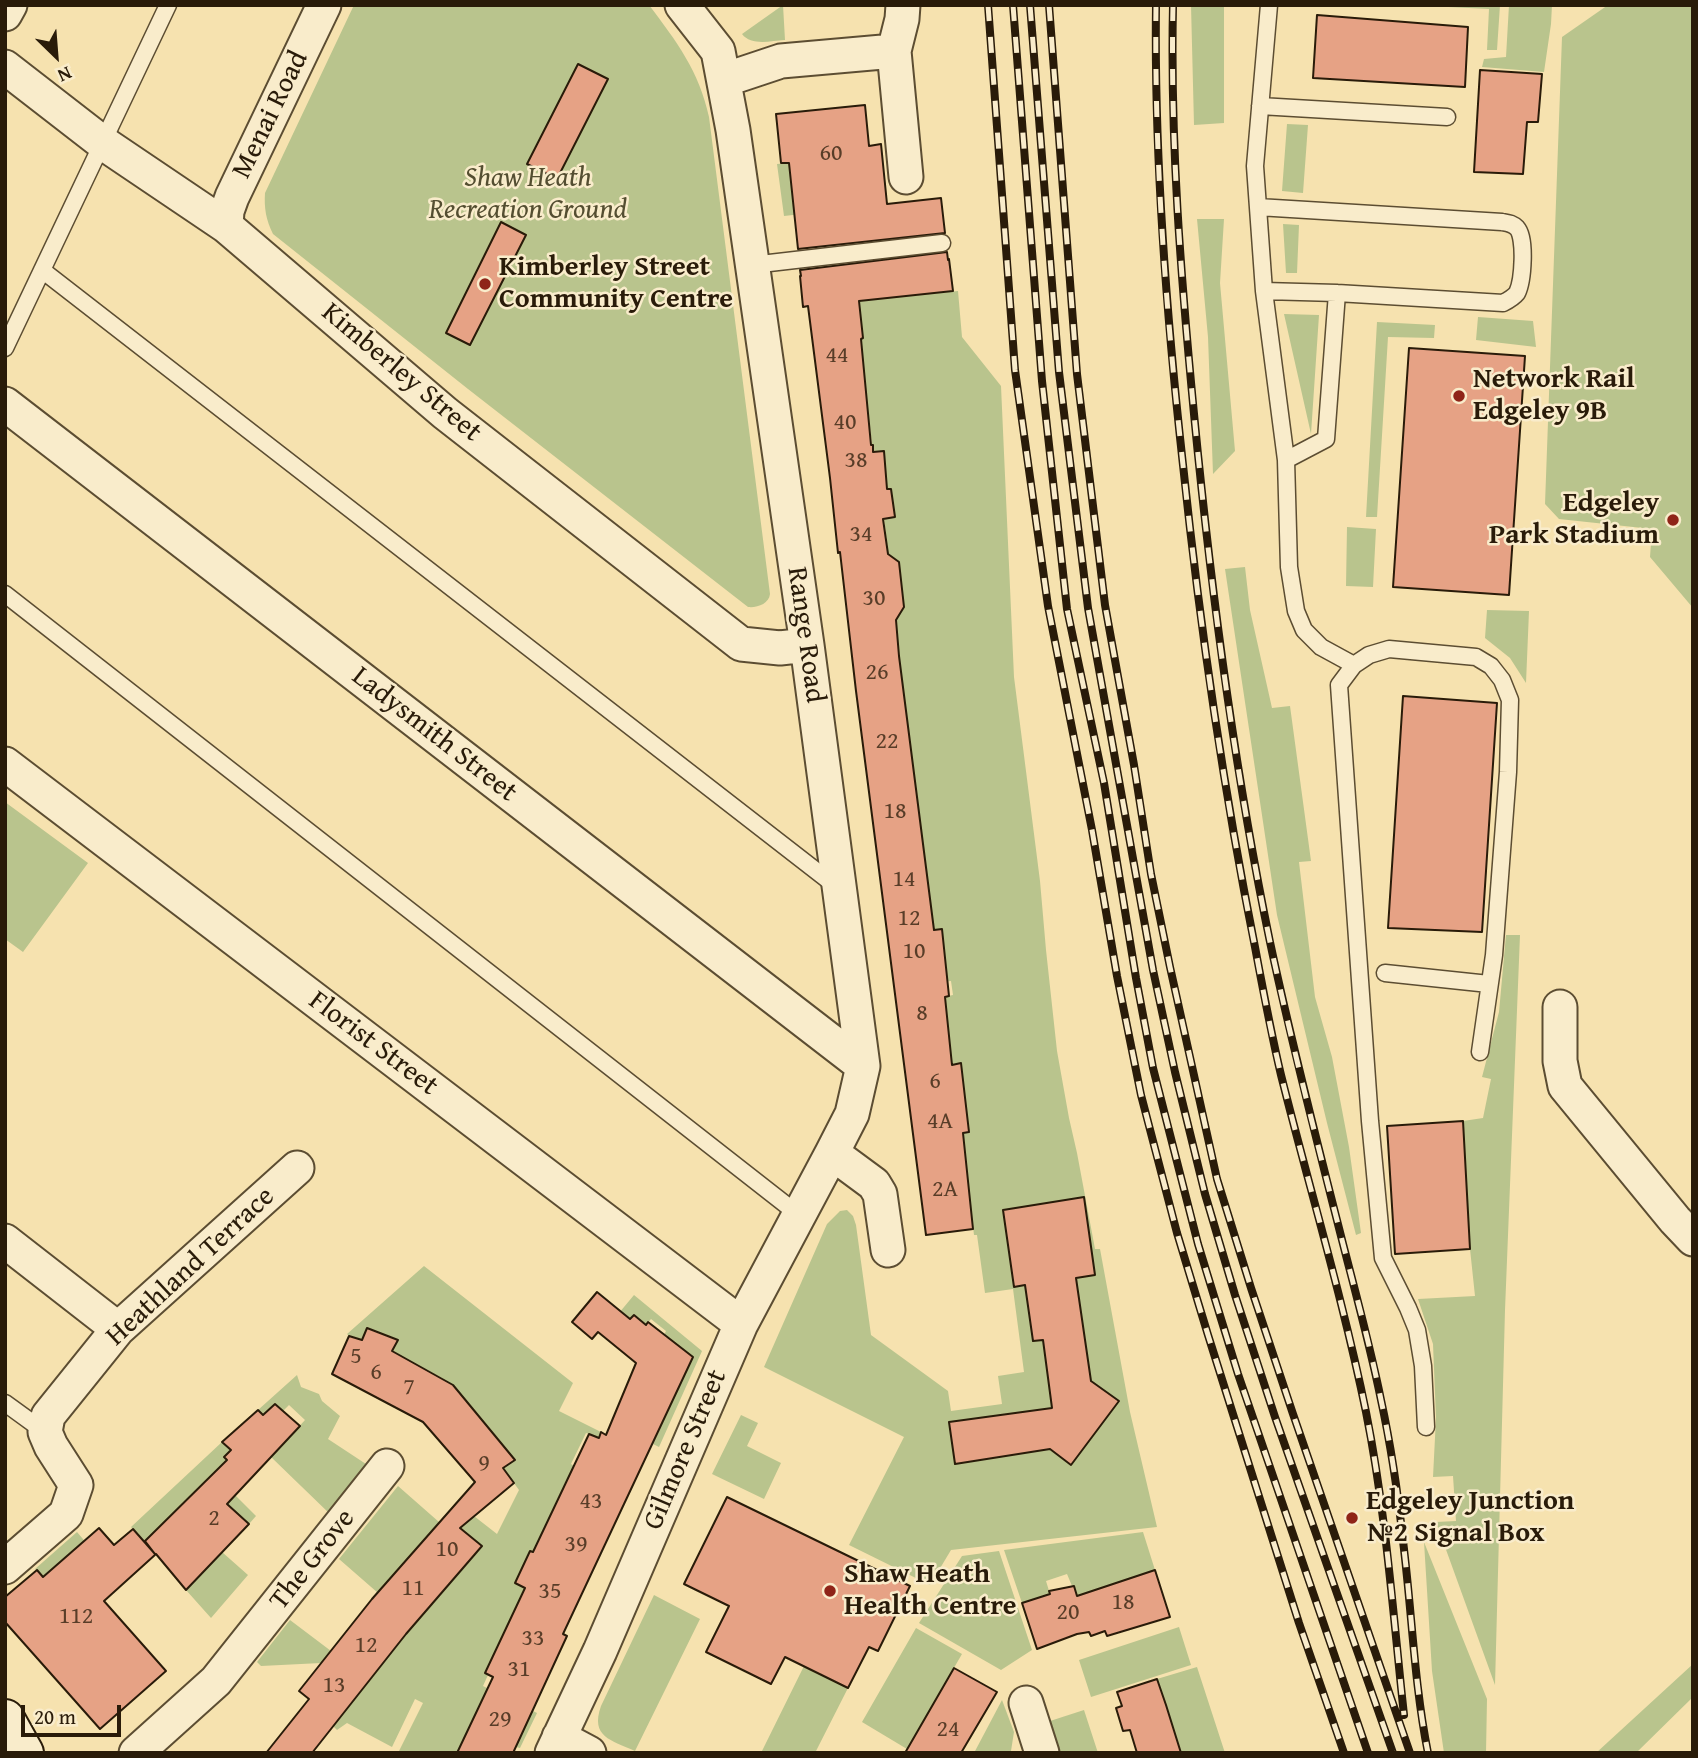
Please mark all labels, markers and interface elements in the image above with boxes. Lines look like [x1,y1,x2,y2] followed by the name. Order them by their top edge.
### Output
[21,21,91,91] north arrow
[226,46,316,184] street label: Menai Road
[53,60,77,90] text: N
[819,140,843,168] house number: 60
[429,162,627,228] park label: Shaw Heath Recreation Ground
[499,251,733,317] place label: Kimberley Street Community Centre
[477,276,493,292] marker: Kimberley Street Community Centre
[314,296,488,450] street label: Kimberley Street
[825,342,849,370] house number: 44
[1473,363,1635,429] place label: Network Rail Edgeley 9B
[1451,388,1467,404] marker: Network Rail Edgeley 9B
[833,409,857,437] house number: 40
[844,447,868,475] house number: 38
[1489,487,1659,553] place label: Edgeley Park Stadium
[1665,512,1681,528] marker: Edgeley Park Stadium
[849,521,873,549] house number: 34
[779,565,831,705] street label: Range Road
[862,585,886,613] house number: 30
[865,659,889,687] house number: 26
[345,660,523,810] street label: Ladysmith Street
[875,728,899,756] house number: 22
[883,798,907,826] house number: 18
[892,866,916,894] house number: 14
[897,905,921,933] house number: 12
[902,938,926,966] house number: 10
[302,984,444,1104] street label: Florist Street
[916,1000,928,1028] house number: 8
[929,1068,941,1096] house number: 6
[927,1108,953,1136] house number: 4A
[932,1176,958,1204] house number: 2A
[100,1180,282,1354] street label: Heathland Terrace
[350,1343,362,1371] house number: 5
[370,1359,382,1387] house number: 6
[637,1365,735,1535] street label: Gilmore Street
[403,1374,415,1402] house number: 7
[478,1450,490,1478] house number: 9
[1366,1485,1574,1551] place label: Edgeley Junction №2 Signal Box
[579,1488,603,1516] house number: 43
[263,1503,363,1617] street label: The Grove
[208,1505,220,1533] house number: 2
[1344,1510,1360,1526] marker: Edgeley Junction №2 Signal Box
[564,1531,588,1559] house number: 39
[435,1536,459,1564] house number: 10
[844,1558,1016,1624] place label: Shaw Heath Health Centre
[401,1575,425,1603] house number: 11
[538,1578,562,1606] house number: 35
[822,1583,838,1599] marker: Shaw Heath Health Centre
[1111,1589,1135,1617] house number: 18
[1056,1599,1080,1627] house number: 20
[59,1603,93,1631] house number: 112
[521,1625,545,1653] house number: 33
[354,1632,378,1660] house number: 12
[507,1656,531,1684] house number: 31
[322,1672,346,1700] house number: 13
[24,1692,124,1736] scale bar
[34,1701,76,1732] text: 20 m
[488,1706,512,1734] house number: 29
[936,1716,960,1744] house number: 24

